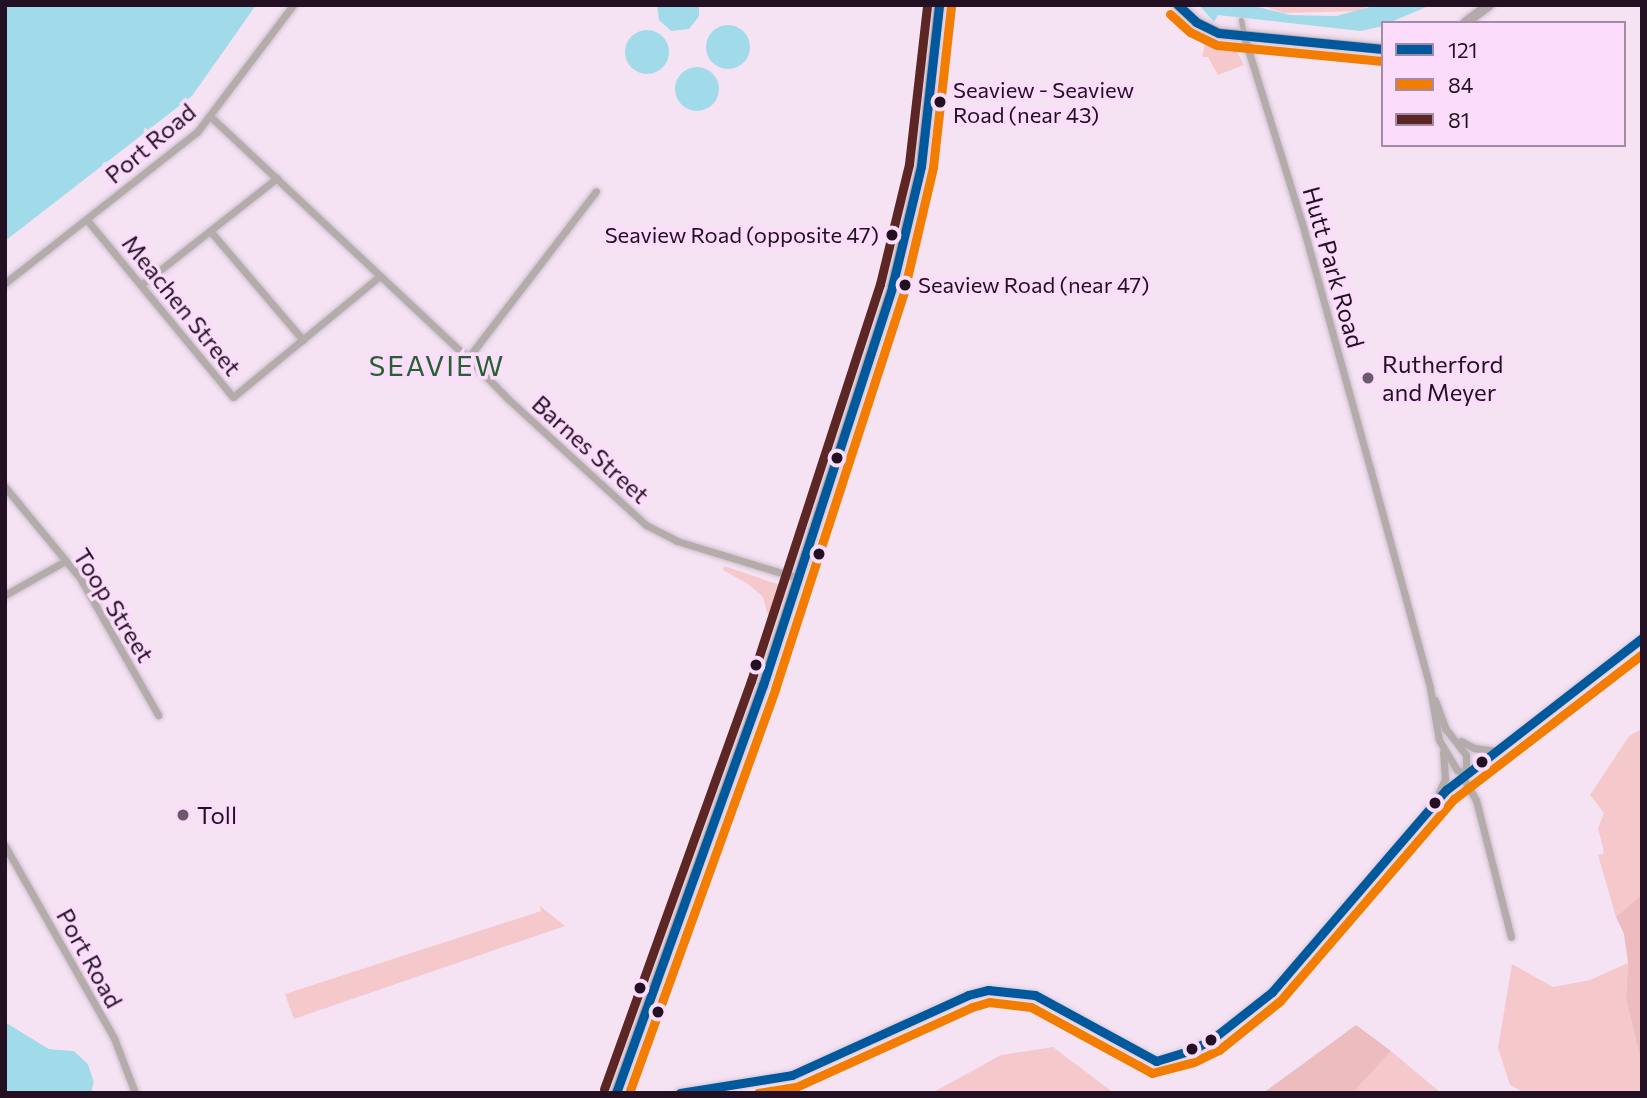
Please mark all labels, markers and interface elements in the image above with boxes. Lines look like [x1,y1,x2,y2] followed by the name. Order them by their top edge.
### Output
[1381,21,1626,147] legend
[1448,37,1478,62] text: 121
[1448,72,1473,97] text: 84
[953,76,1134,128] place label: Seaview - Seaview Road (near 43)
[933,95,947,109] marker: Seaview - Seaview Road (near 43)
[99,97,201,189] street label: Port Road
[1448,107,1470,132] text: 81
[1297,183,1371,351] street label: Hutt Park Road
[605,222,879,248] place label: Seaview Road (opposite 47)
[885,228,899,242] marker: Seaview Road (opposite 47)
[117,229,247,381] street label: Meachen Street
[918,272,1149,298] place label: Seaview Road (near 47)
[898,278,912,292] marker: Seaview Road (near 47)
[370,348,504,382] district label: SEAVIEW
[1382,350,1503,406] place label: Rutherford and Meyer
[1360,370,1376,386] marker: Rutherford and Meyer
[527,389,655,509] street label: Barnes Street
[830,451,844,465] unlabelled marker
[68,543,160,667] street label: Toop Street
[812,547,826,561] unlabelled marker
[749,658,763,672] unlabelled marker
[1475,755,1489,769] unlabelled marker
[1428,796,1442,810] unlabelled marker
[197,801,237,829] place label: Toll
[175,807,191,823] marker: Toll
[51,903,129,1013] street label: Port Road
[633,981,647,995] unlabelled marker
[651,1005,665,1019] unlabelled marker
[1204,1033,1218,1047] unlabelled marker
[1185,1042,1199,1056] unlabelled marker

